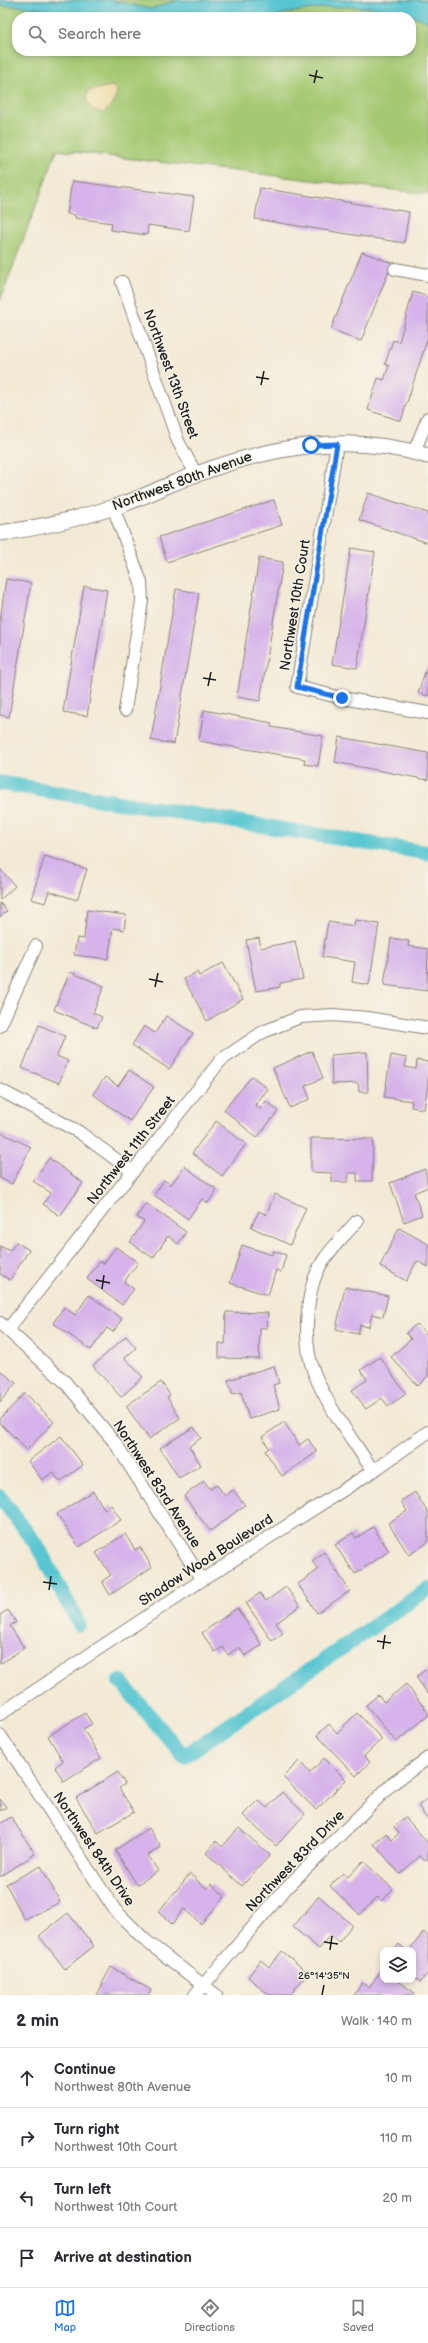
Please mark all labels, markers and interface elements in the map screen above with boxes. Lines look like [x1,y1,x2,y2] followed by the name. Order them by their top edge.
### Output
[12,12,416,56] search box
[26,23,48,45] icon: search
[58,25,141,44] text: Search here
[140,307,203,442] street label: Northwest 13th Street
[302,436,320,454] route start
[110,448,254,514] street label: Northwest 80th Avenue
[276,537,314,672] street label: Northwest 10th Court
[333,689,351,707] route end
[83,1092,179,1208] street label: Northwest 11th Street
[109,1417,205,1551] street label: Northwest 83rd Avenue
[136,1510,276,1610] street label: Shadow Wood Boulevard
[50,1789,138,1909] street label: Northwest 84th Drive
[242,1807,348,1915] street label: Northwest 83rd Drive
[380,1947,416,1983] map controls
[380,1947,416,1983] button: layers
[298,1970,350,1982] text: 26°14'35"N
[16,2011,59,2031] text: 2 min
[341,2013,412,2029] text: Walk · 140 m
[54,2060,116,2079] text: Continue
[16,2067,38,2089] icon: ahead
[385,2070,412,2086] text: 10 m
[54,2079,191,2095] text: Northwest 80th Avenue
[54,2120,119,2139] text: Turn right
[16,2127,38,2149] icon: right
[380,2130,412,2146] text: 110 m
[54,2139,177,2155] text: Northwest 10th Court
[54,2180,111,2199] text: Turn left
[16,2187,38,2209] icon: left
[382,2190,412,2206] text: 20 m
[54,2199,177,2215] text: Northwest 10th Court
[16,2247,38,2269] icon: arrive
[54,2248,192,2267] text: Arrive at destination
[54,2297,76,2334] tab: Map
[184,2297,235,2334] tab: Directions
[343,2297,374,2334] tab: Saved

